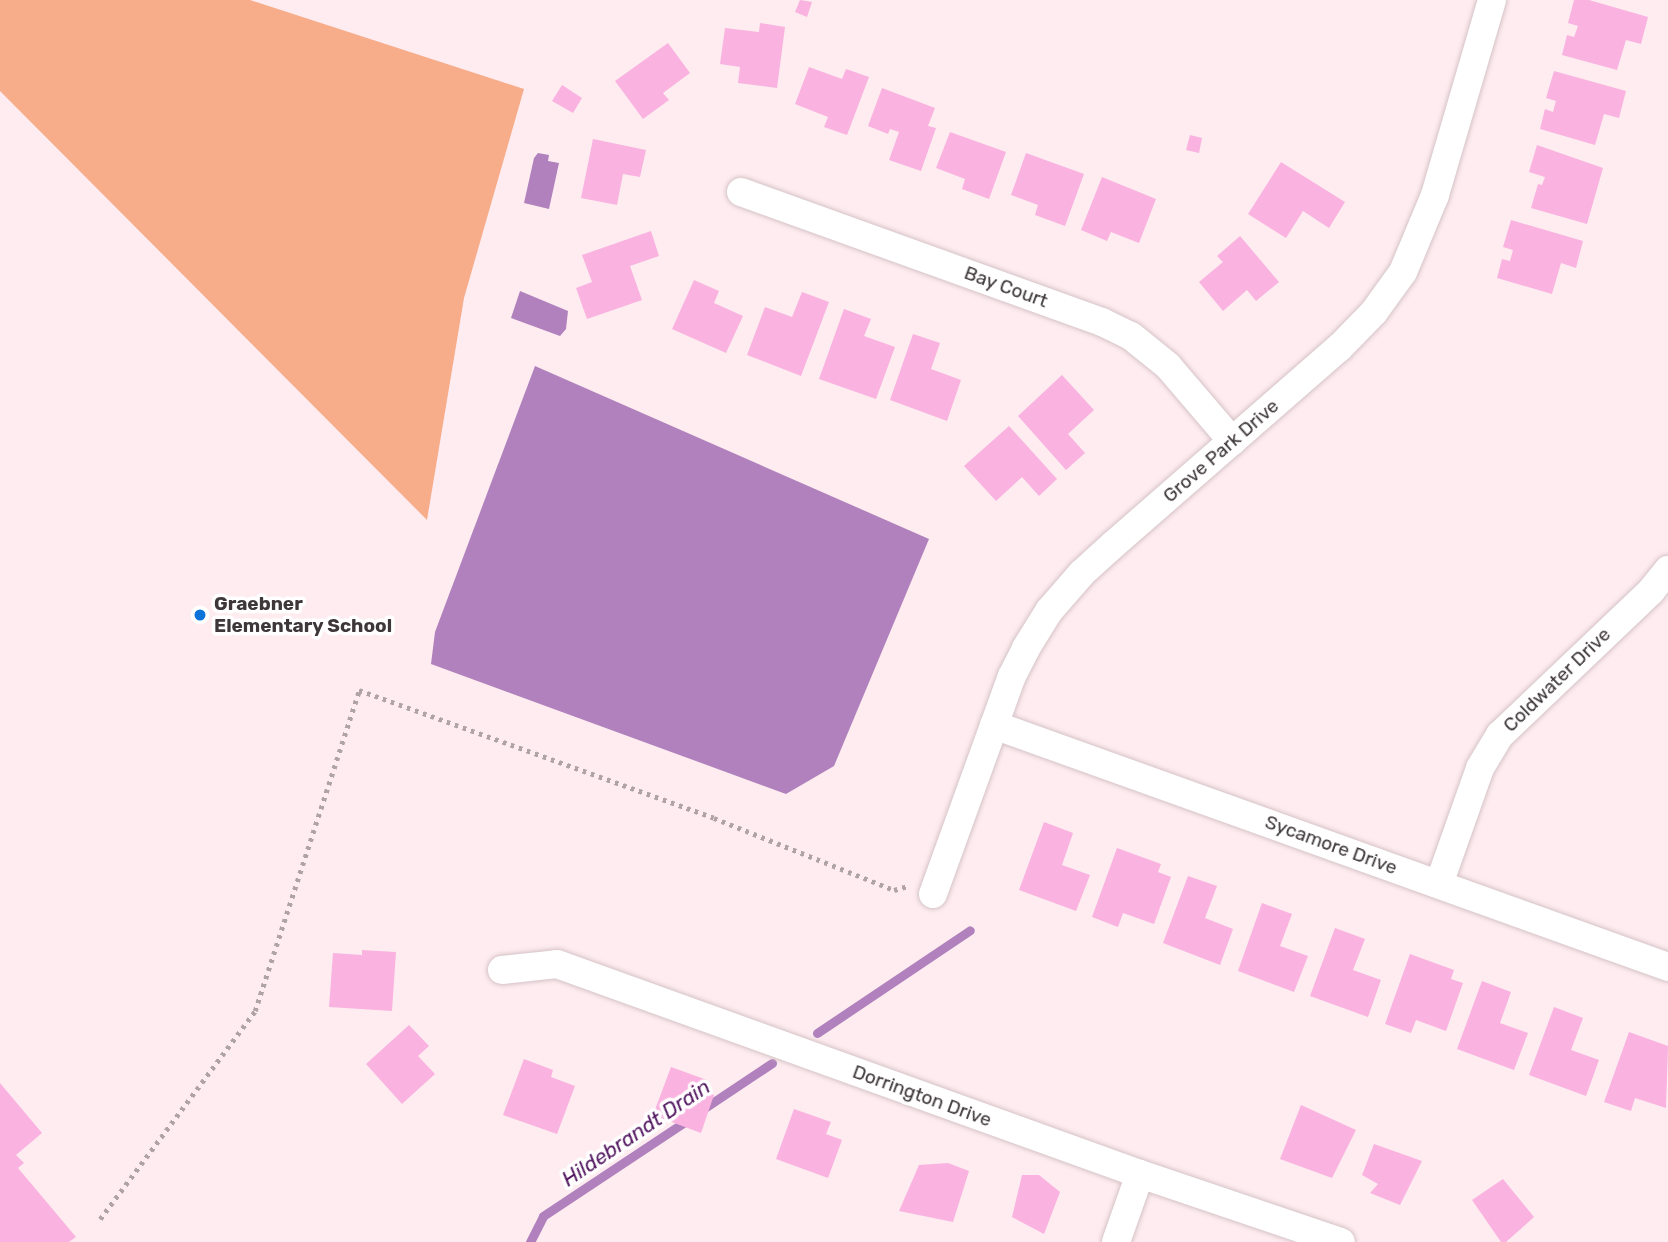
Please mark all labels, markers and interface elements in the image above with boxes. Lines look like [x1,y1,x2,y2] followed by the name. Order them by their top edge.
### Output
[961,261,1051,313] street label: Bay Court
[1158,395,1284,507] street label: Grove Park Drive
[214,593,393,637] place label: Graebner Elementary School
[192,607,208,623] marker: Graebner Elementary School
[1499,623,1615,737] street label: Coldwater Drive
[1262,811,1400,879] street label: Sycamore Drive
[849,1060,995,1132] street label: Dorrington Drive
[557,1074,715,1192] water label: Hildebrandt Drain

